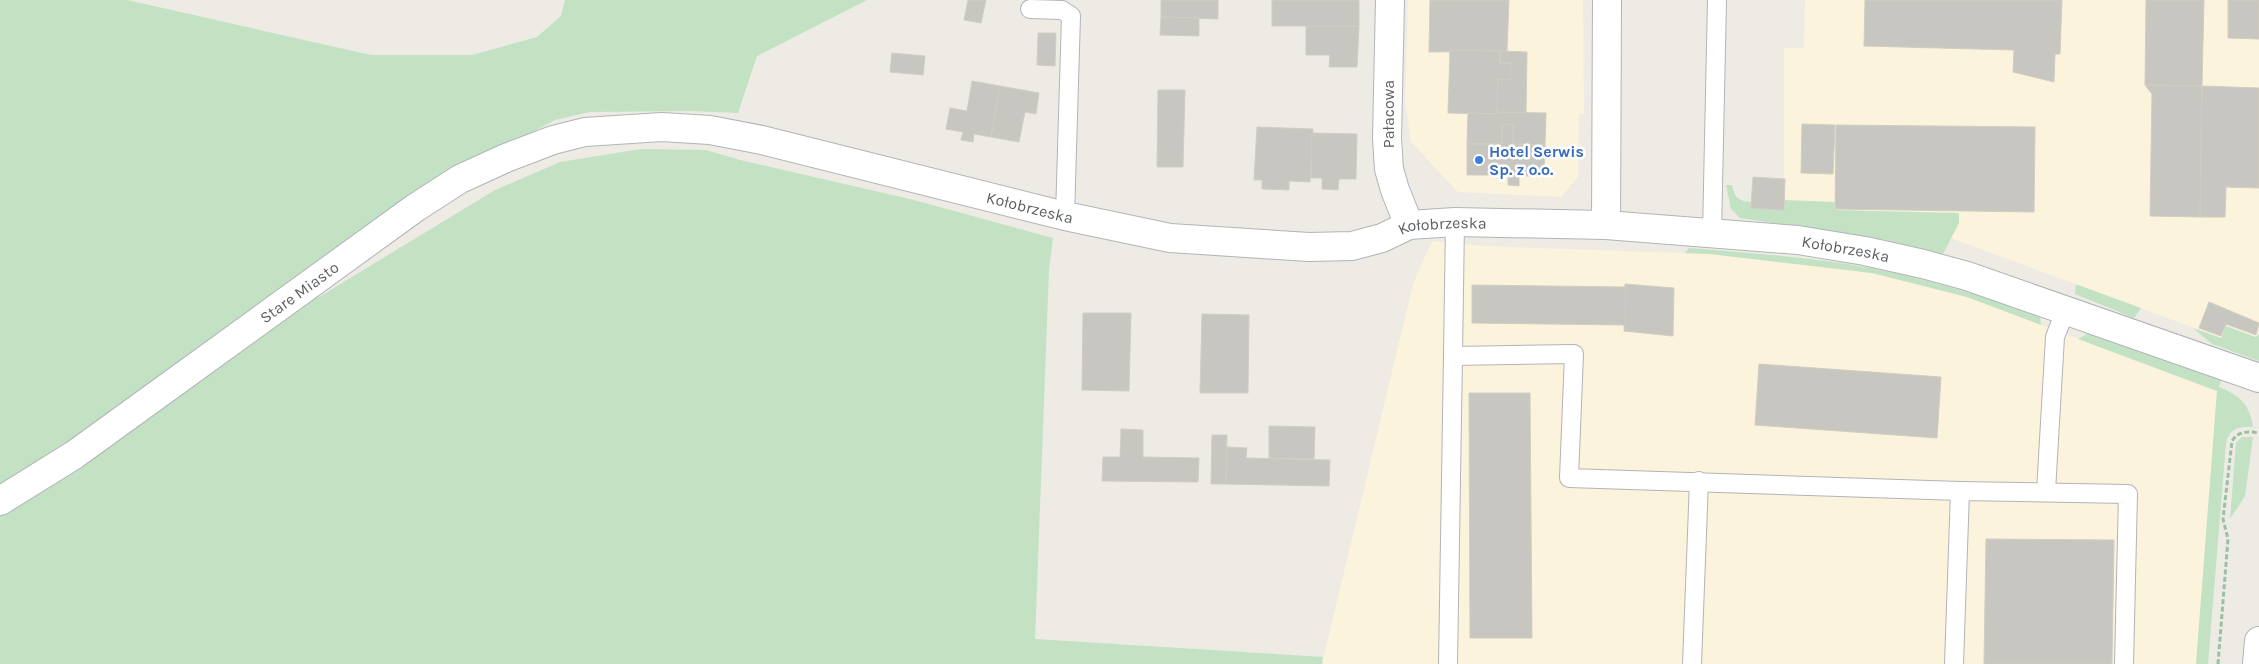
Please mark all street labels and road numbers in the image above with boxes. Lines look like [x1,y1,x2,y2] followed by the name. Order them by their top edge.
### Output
[1379,80,1398,148] street label: Pałacowa
[984,188,1075,227] street label: Kołobrzeska
[1395,213,1487,239] street label: Kołobrzeska
[1800,232,1891,266] street label: Kołobrzeska
[256,258,342,327] street label: Stare Miasto

